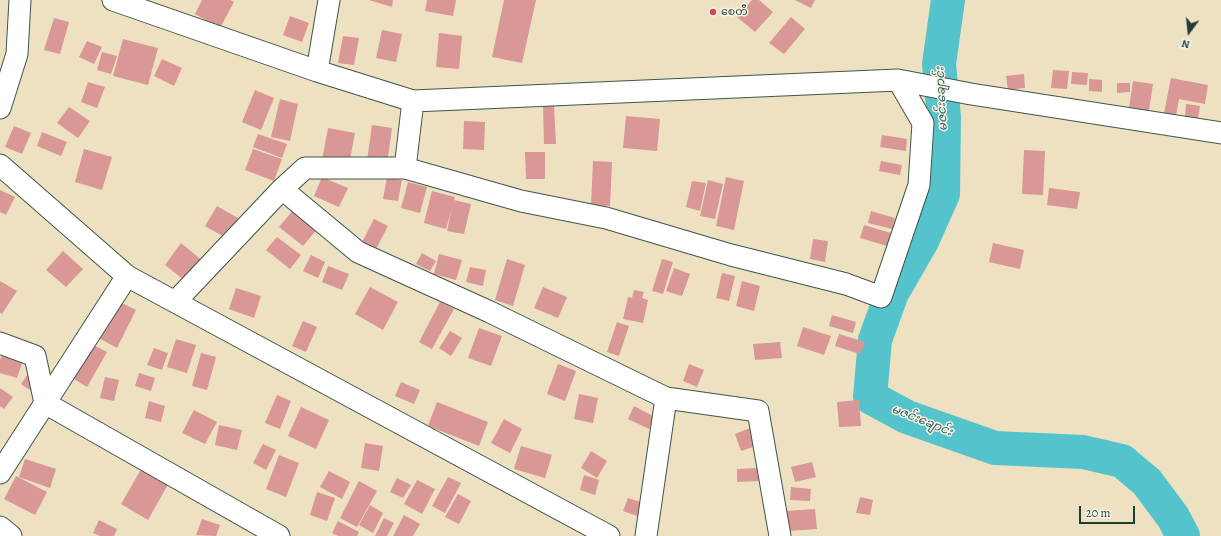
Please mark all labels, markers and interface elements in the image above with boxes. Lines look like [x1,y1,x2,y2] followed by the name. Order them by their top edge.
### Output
[721,5,748,19] place label: စေတီ
[708,7,718,17] marker: စေတီ
[1169,12,1209,52] north arrow
[1180,36,1192,52] text: N
[933,67,951,131] water label: မဇင်းချောင်း
[889,402,955,440] water label: မဇင်းချောင်း
[1081,498,1137,524] scale bar
[1086,505,1110,521] text: 20 m

